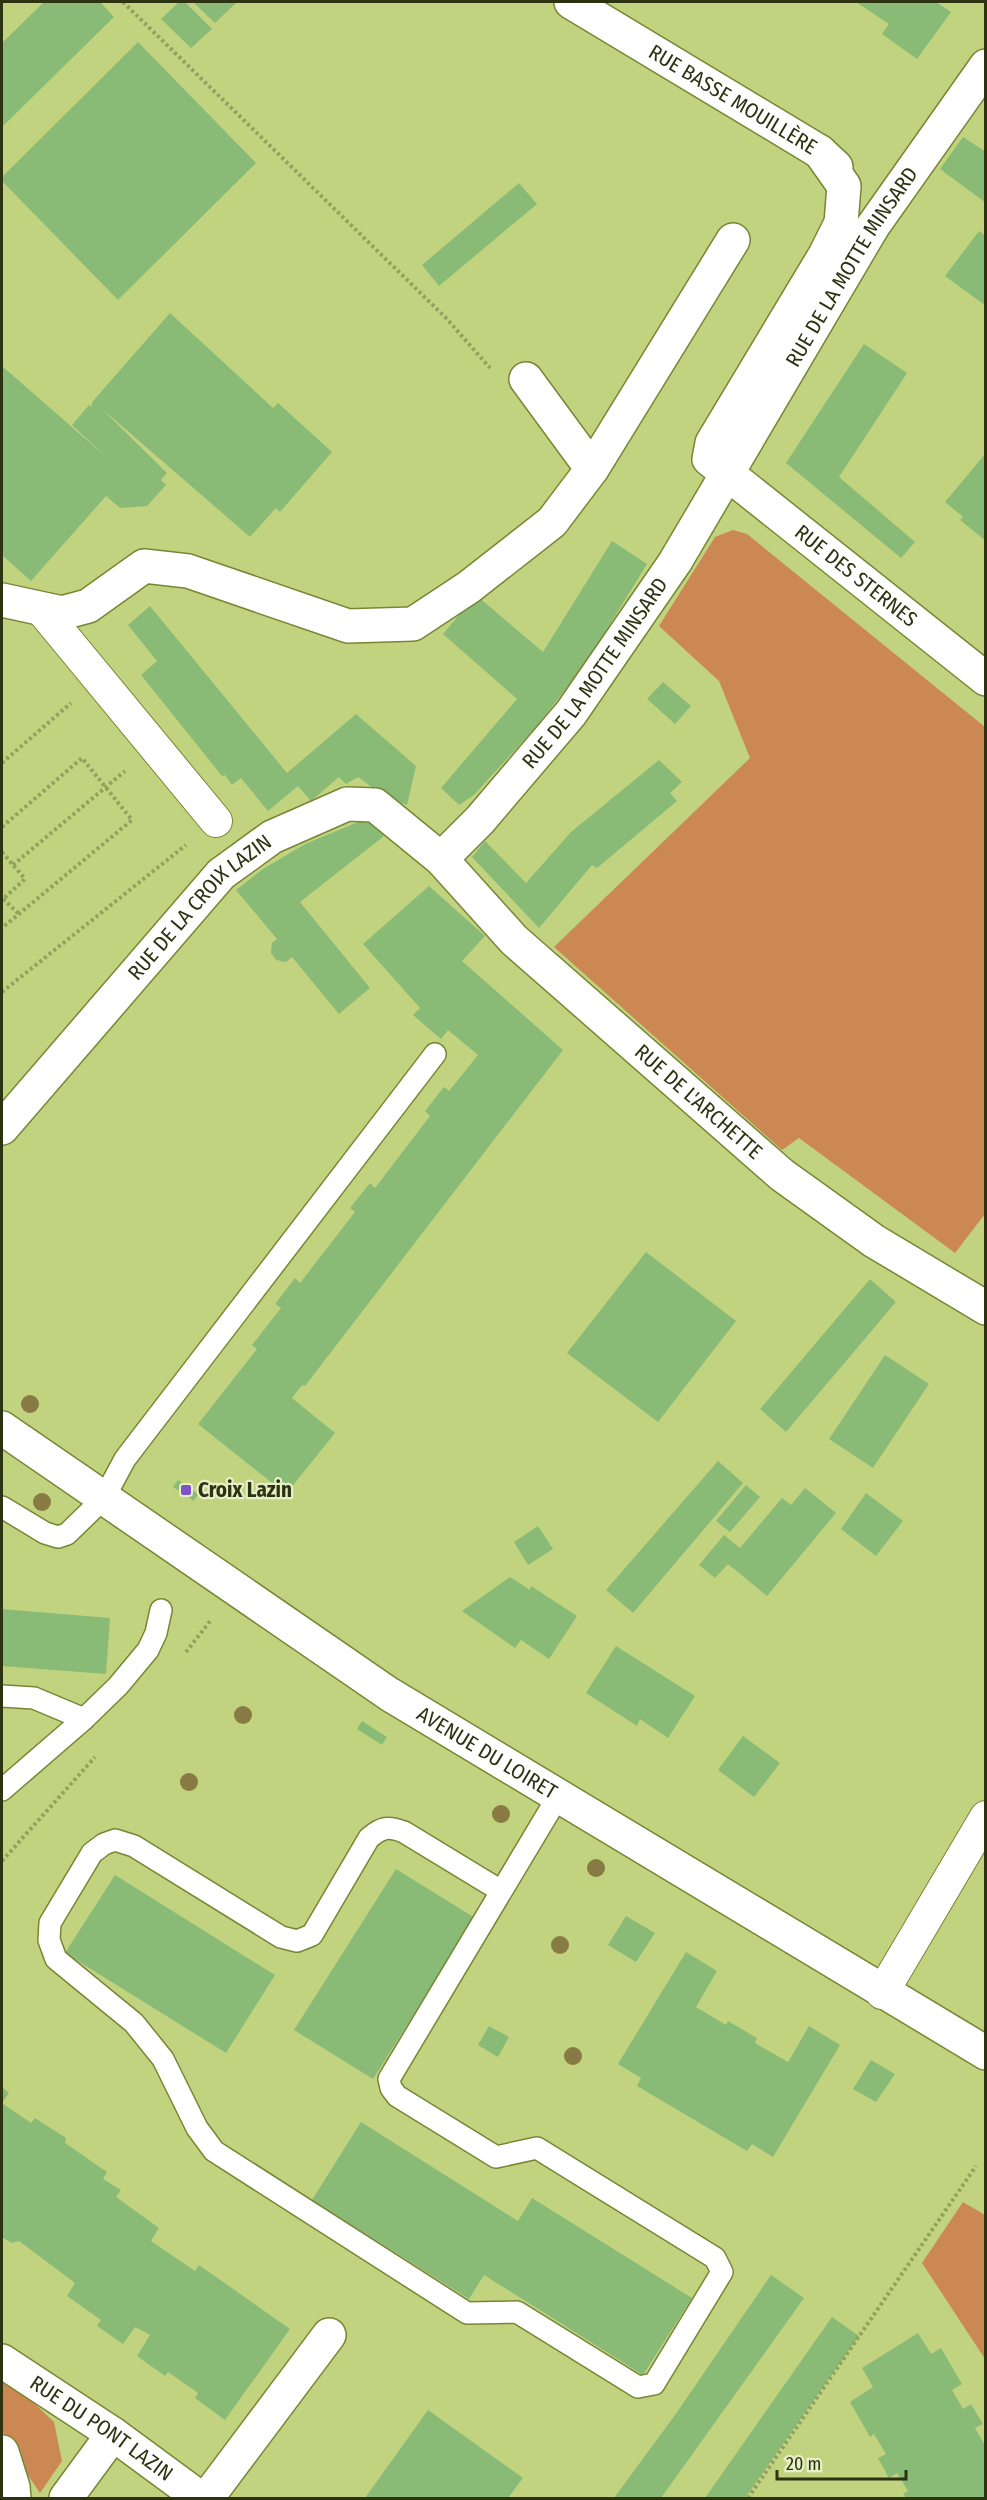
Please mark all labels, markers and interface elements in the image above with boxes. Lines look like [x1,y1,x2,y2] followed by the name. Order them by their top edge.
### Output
[644,39,822,160] street label: RUE BASSE MOUILLÈRE
[780,162,924,371] street label: RUE DE LA MOTTE MINSARD
[789,519,923,633] street label: RUE DES STERNES
[517,573,673,774] street label: RUE DE LA MOTTE MINSARD
[122,829,277,985] street label: RUE DE LA CROIX LAZIN
[629,1039,768,1165] street label: RUE DE L'ARCHETTE
[198,1477,292,1503] place label: Croix Lazin
[179,1483,193,1497] marker: Croix Lazin
[412,1701,562,1805] street label: AVENUE DU LOIRET
[25,2370,178,2487] street label: RUE DU PONT LAZIN
[777,2443,906,2481] scale bar
[786,2453,821,2475] text: 20 m

